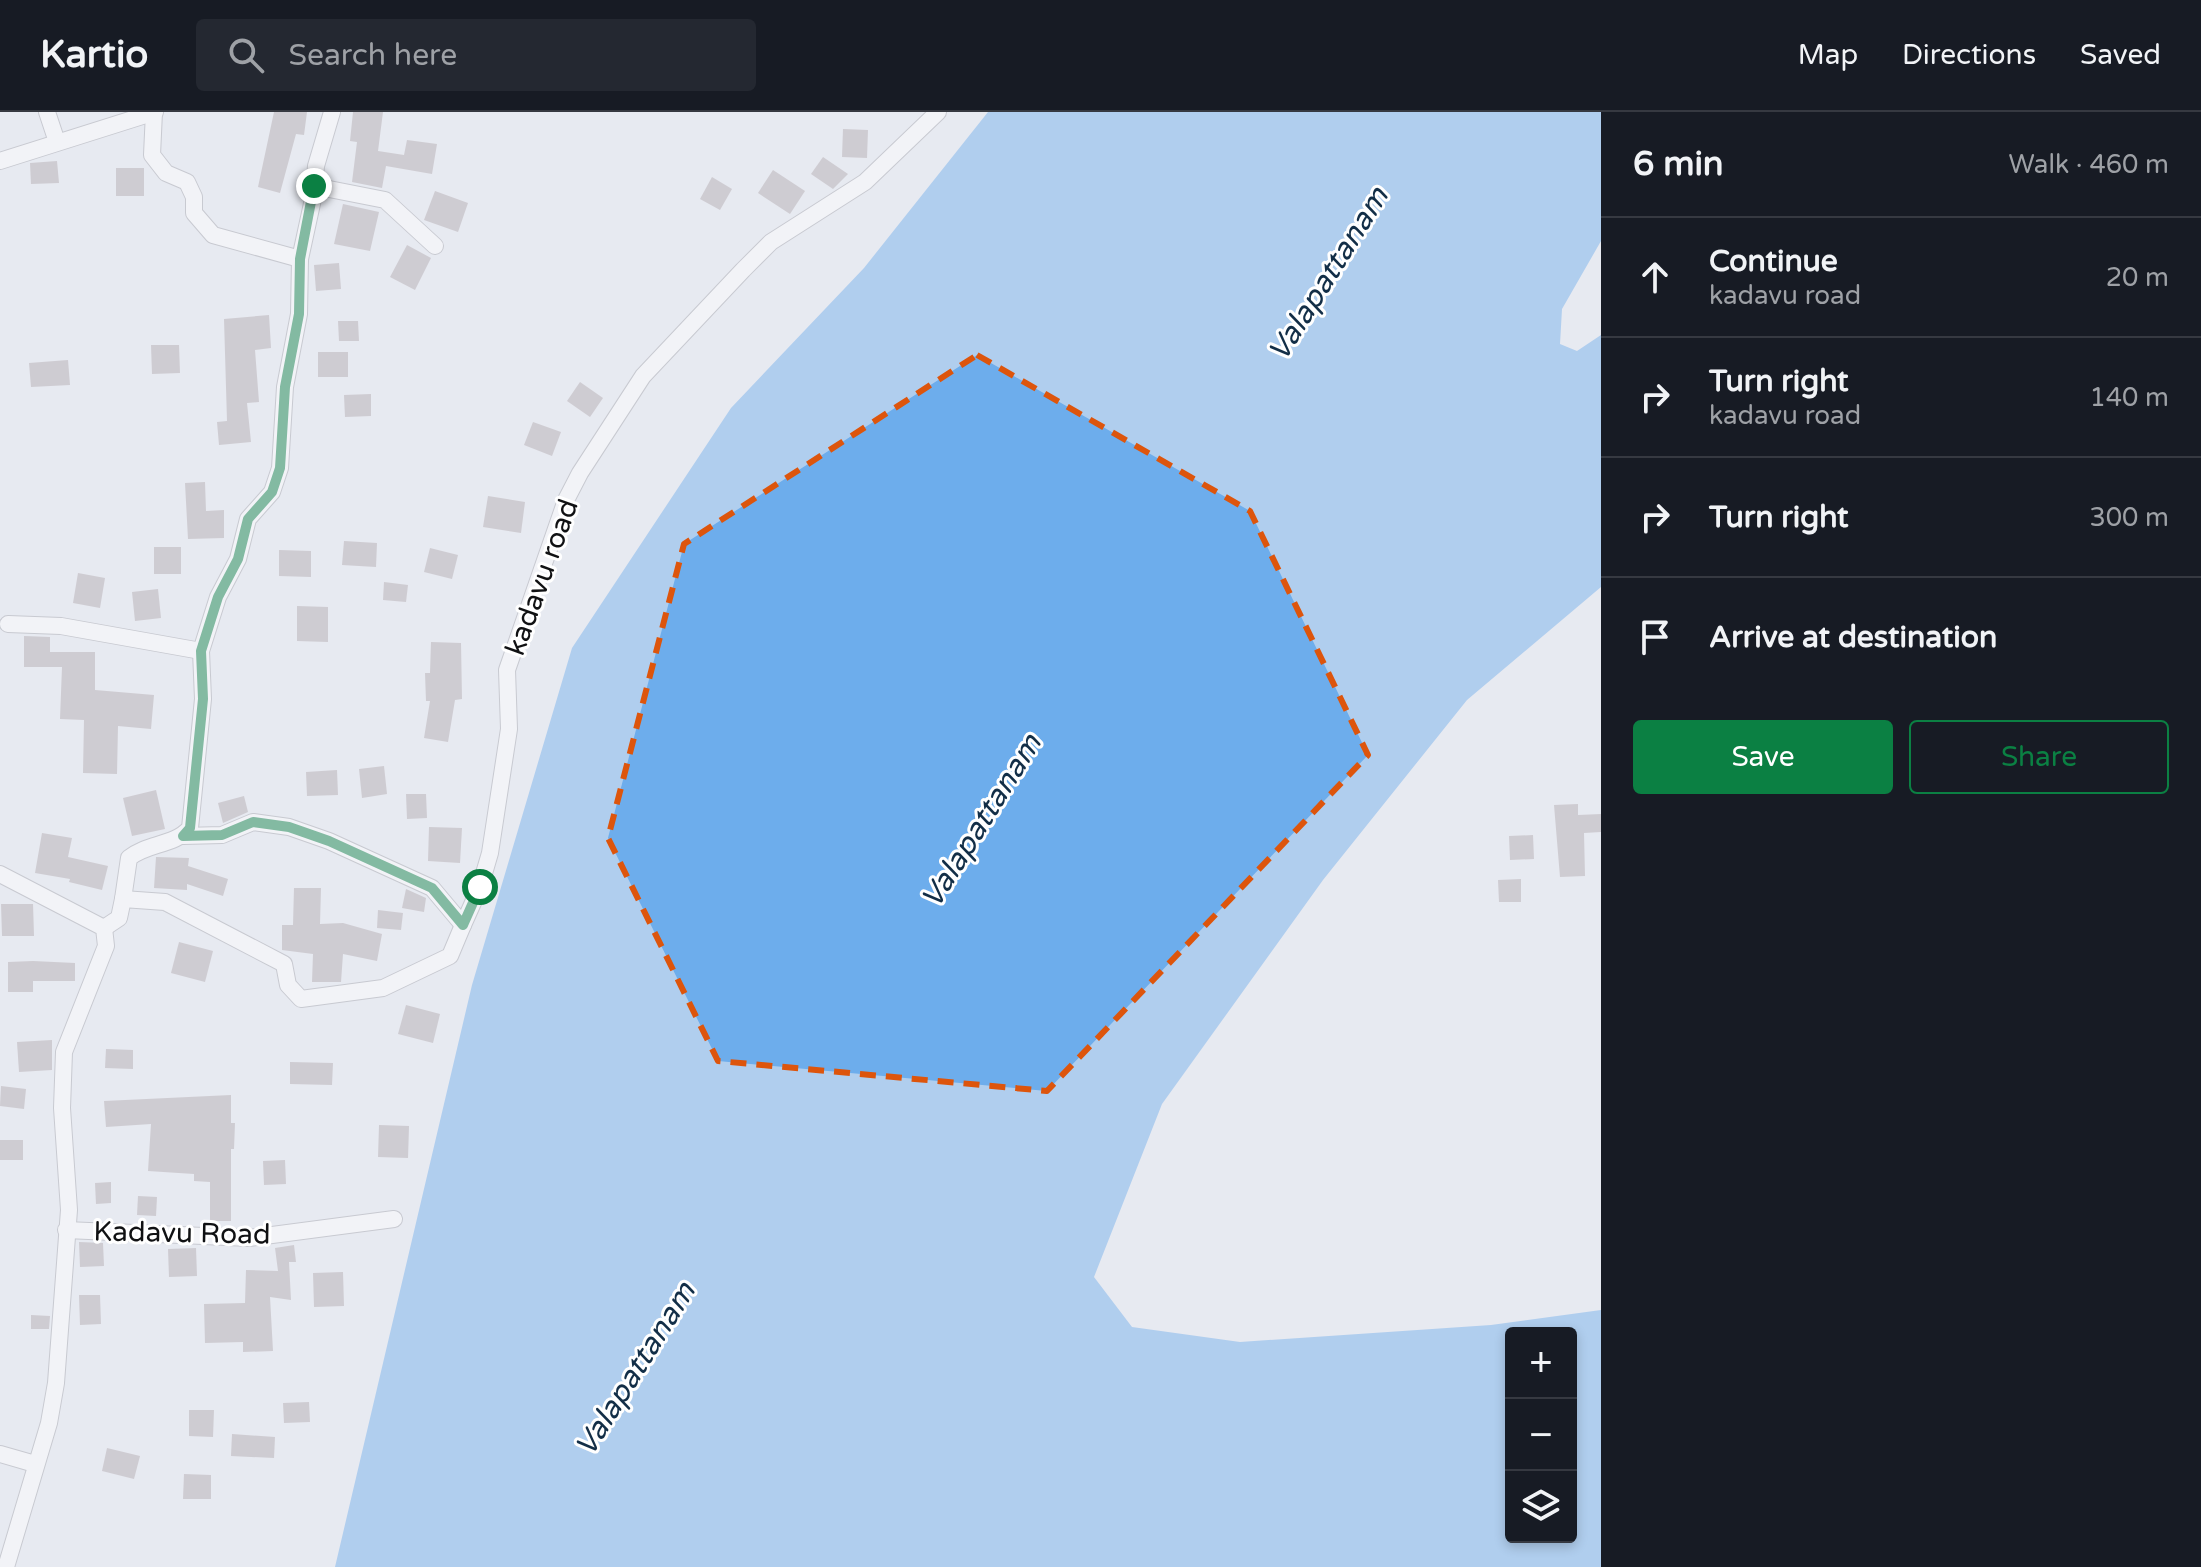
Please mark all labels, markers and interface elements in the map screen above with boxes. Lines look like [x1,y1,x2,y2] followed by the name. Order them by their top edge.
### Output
[196,19,756,91] search box
[40,32,148,78] text: Kartio
[224,33,268,77] icon: search
[288,37,457,74] text: Search here
[1798,38,1858,72] text: Map
[1902,38,2036,72] text: Directions
[2080,38,2161,72] text: Saved
[1633,144,1724,185] text: 6 min
[2009,149,2169,180] text: Walk · 460 m
[296,168,332,204] route end
[1260,179,1397,368] water label: Valapattanam
[1709,243,1838,280] text: Continue
[1633,255,1677,299] icon: ahead
[2106,262,2169,293] text: 20 m
[1709,280,1861,311] text: kadavu road
[1709,363,1849,400] text: Turn right
[1633,375,1677,419] icon: right
[2089,382,2169,413] text: 140 m
[1709,400,1861,431] text: kadavu road
[498,495,586,660] street label: kadavu road
[1633,495,1677,539] icon: right
[1709,499,1849,536] text: Turn right
[2089,502,2169,533] text: 300 m
[1633,615,1677,659] icon: arrive
[1709,619,1997,656] text: Arrive at destination
[1633,720,1893,794] button: Save
[1909,720,2169,794] button: Share
[913,726,1050,915] water label: Valapattanam
[462,869,498,905] route start
[93,1214,271,1252] street label: Kadavu Road
[567,1274,704,1463] water label: Valapattanam
[1505,1327,1577,1543] map controls
[1505,1327,1577,1399] button: +
[1505,1399,1577,1471] button: −
[1505,1471,1577,1543] button: layers

